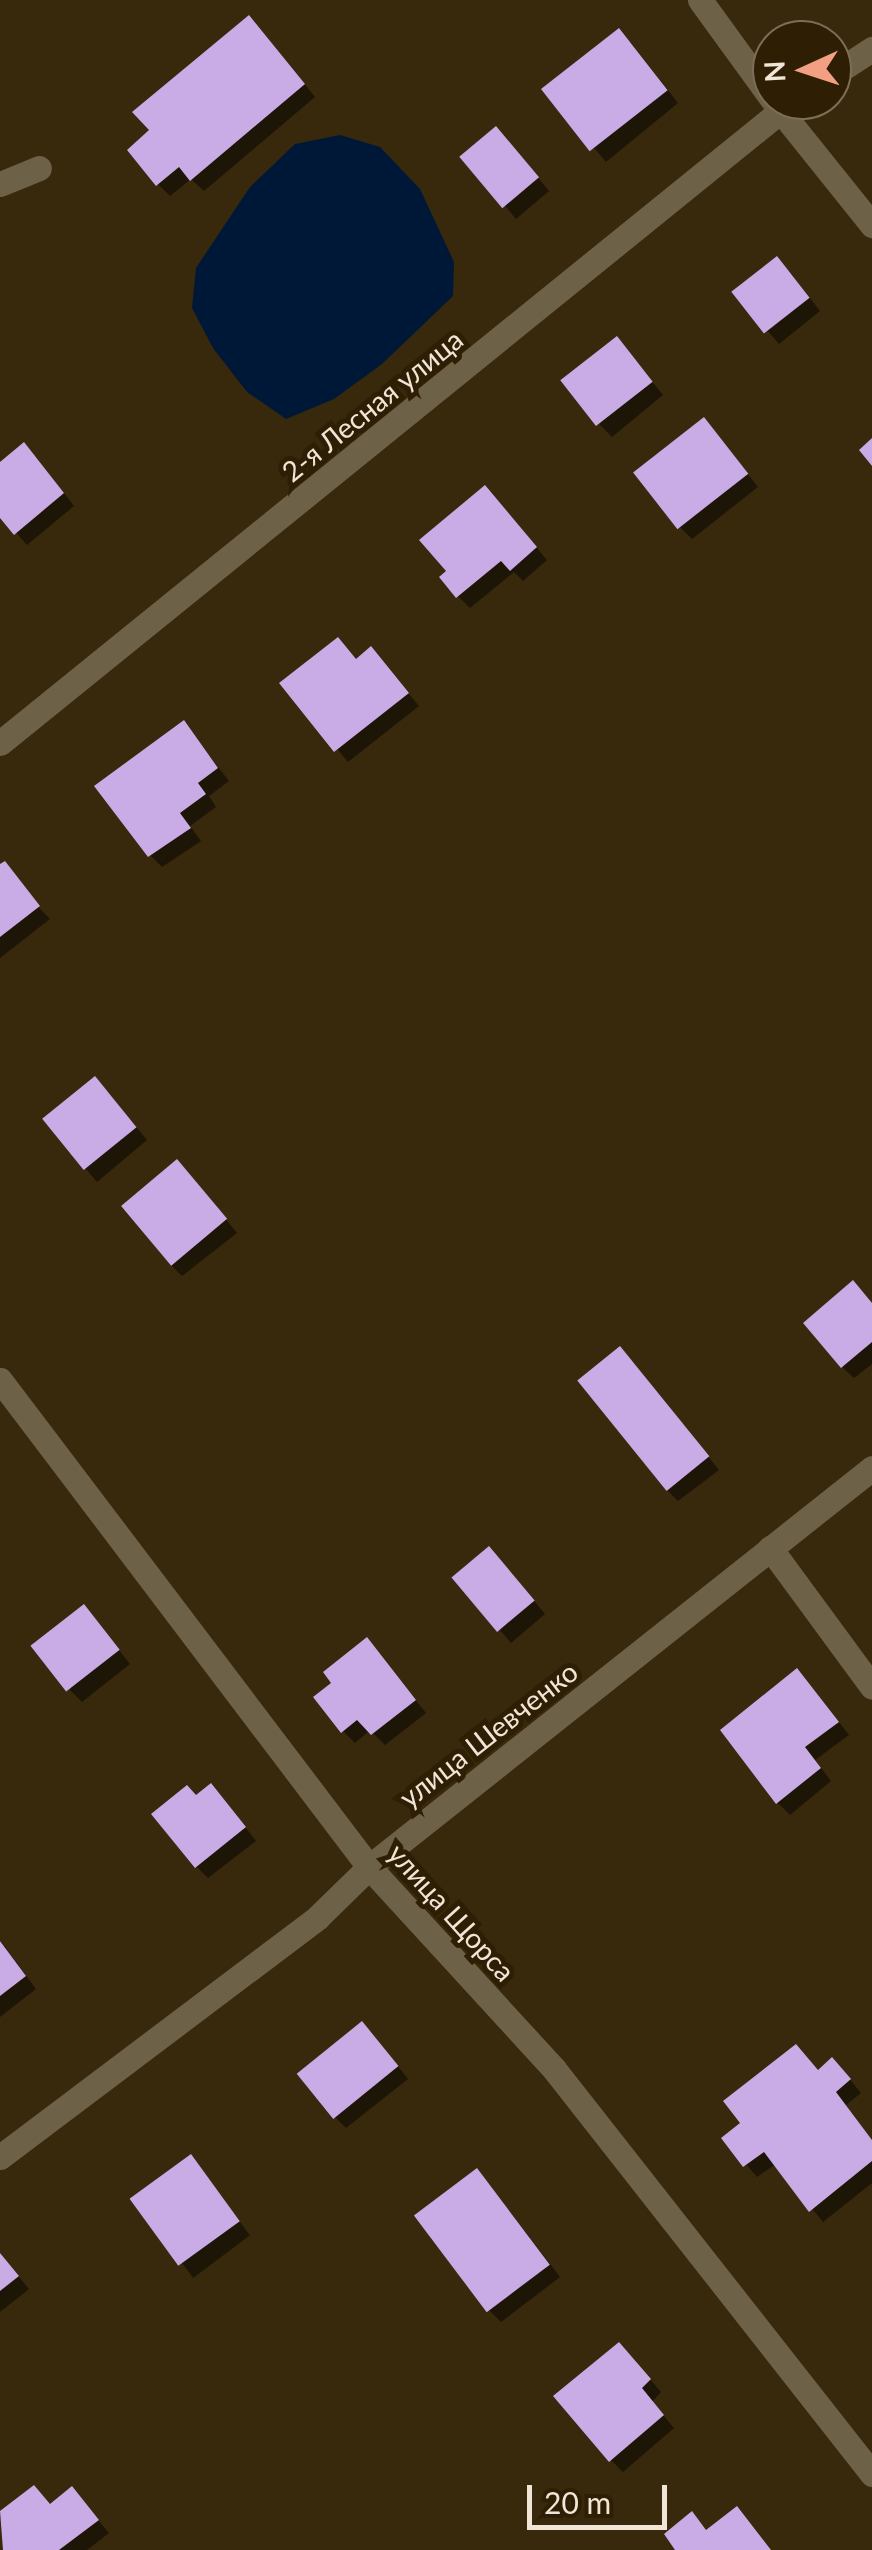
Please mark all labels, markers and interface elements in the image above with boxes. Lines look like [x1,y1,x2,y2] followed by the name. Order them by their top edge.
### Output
[752,20,852,120] north arrow
[756,60,792,83] text: N
[275,322,469,488] street label: 2-я Лесная улица
[392,1654,584,1814] street label: улица Шевченко
[382,1836,522,1988] street label: улица Щорса
[532,2465,672,2527] scale bar
[544,2484,611,2520] text: 20 m

